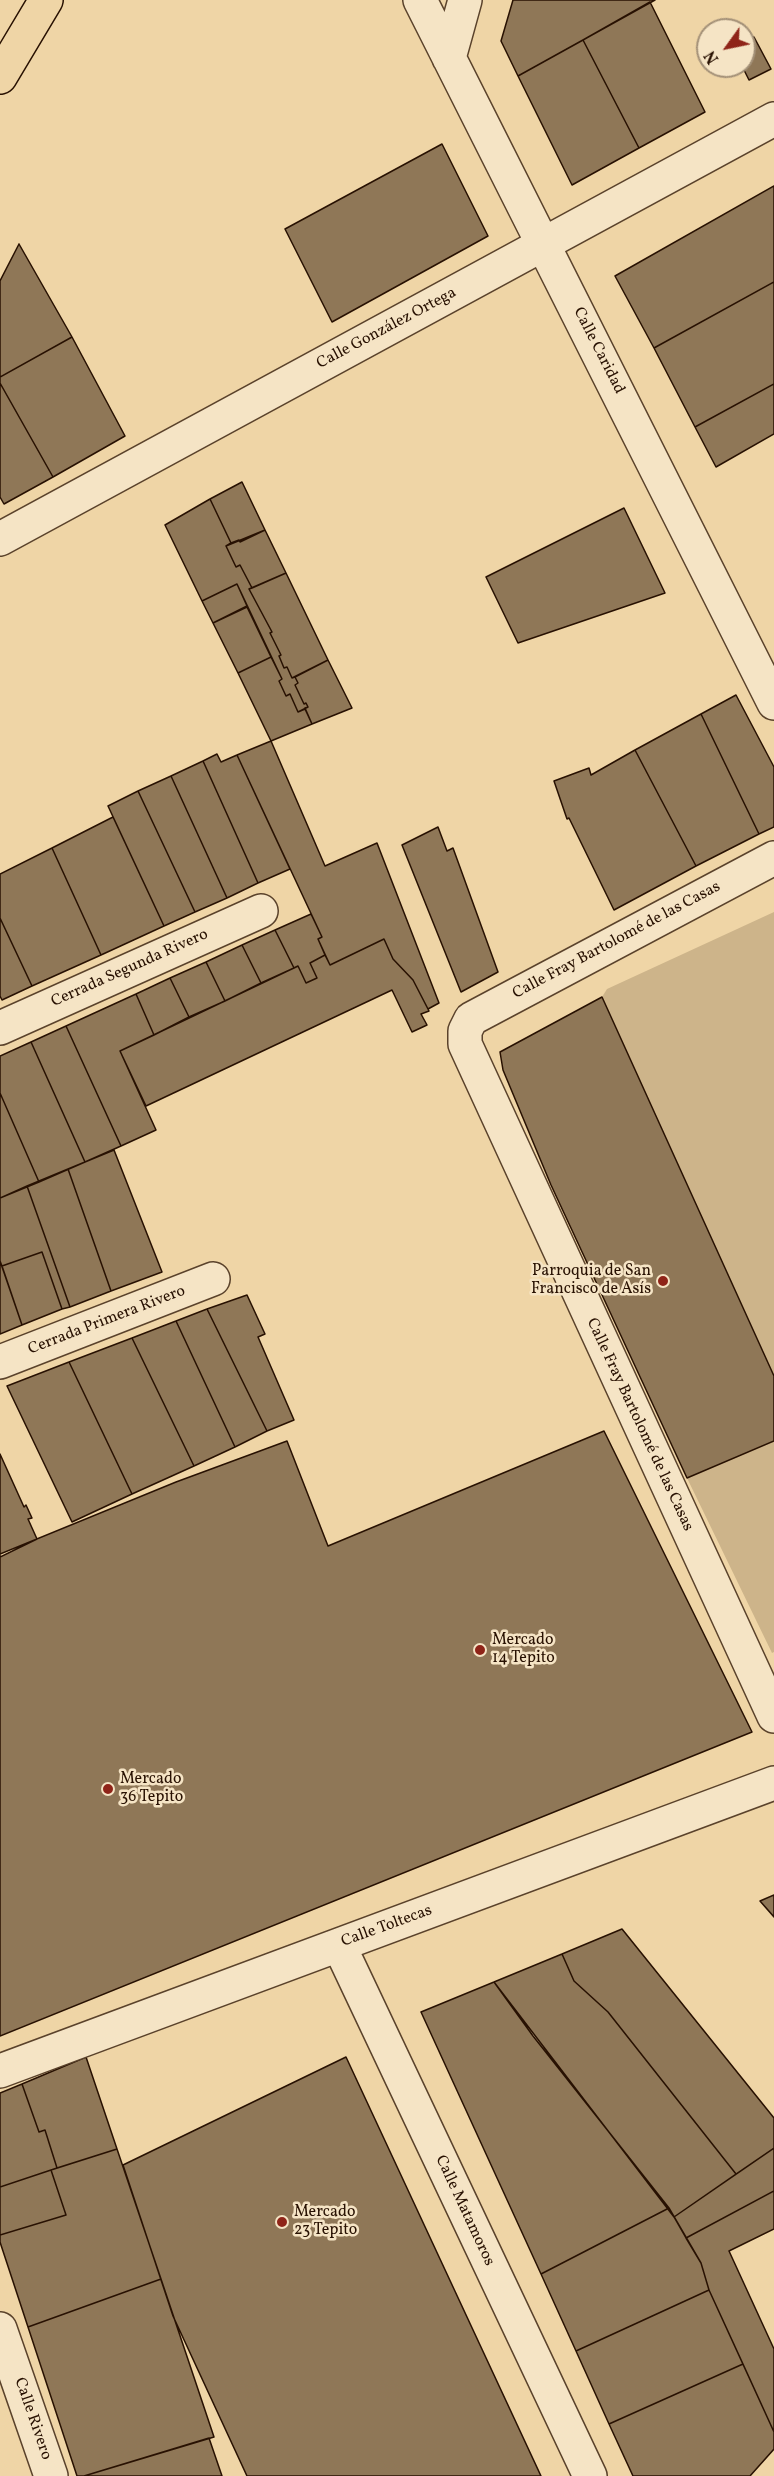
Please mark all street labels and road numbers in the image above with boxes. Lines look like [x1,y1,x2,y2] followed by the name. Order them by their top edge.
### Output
[314,284,460,374] street label: Calle González Ortega
[568,304,628,398] street label: Calle Caridad
[510,878,724,1004] street label: Calle Fray Bartolomé de las Casas
[49,926,211,1012] street label: Cerrada Segunda Rivero
[26,1282,188,1360] street label: Cerrada Primera Rivero
[581,1315,697,1535] street label: Calle Fray Bartolomé de las Casas
[339,1902,435,1952] street label: Calle Toltecas
[430,2153,498,2269] street label: Calle Matamoros
[9,2375,55,2463] street label: Calle Rivero

